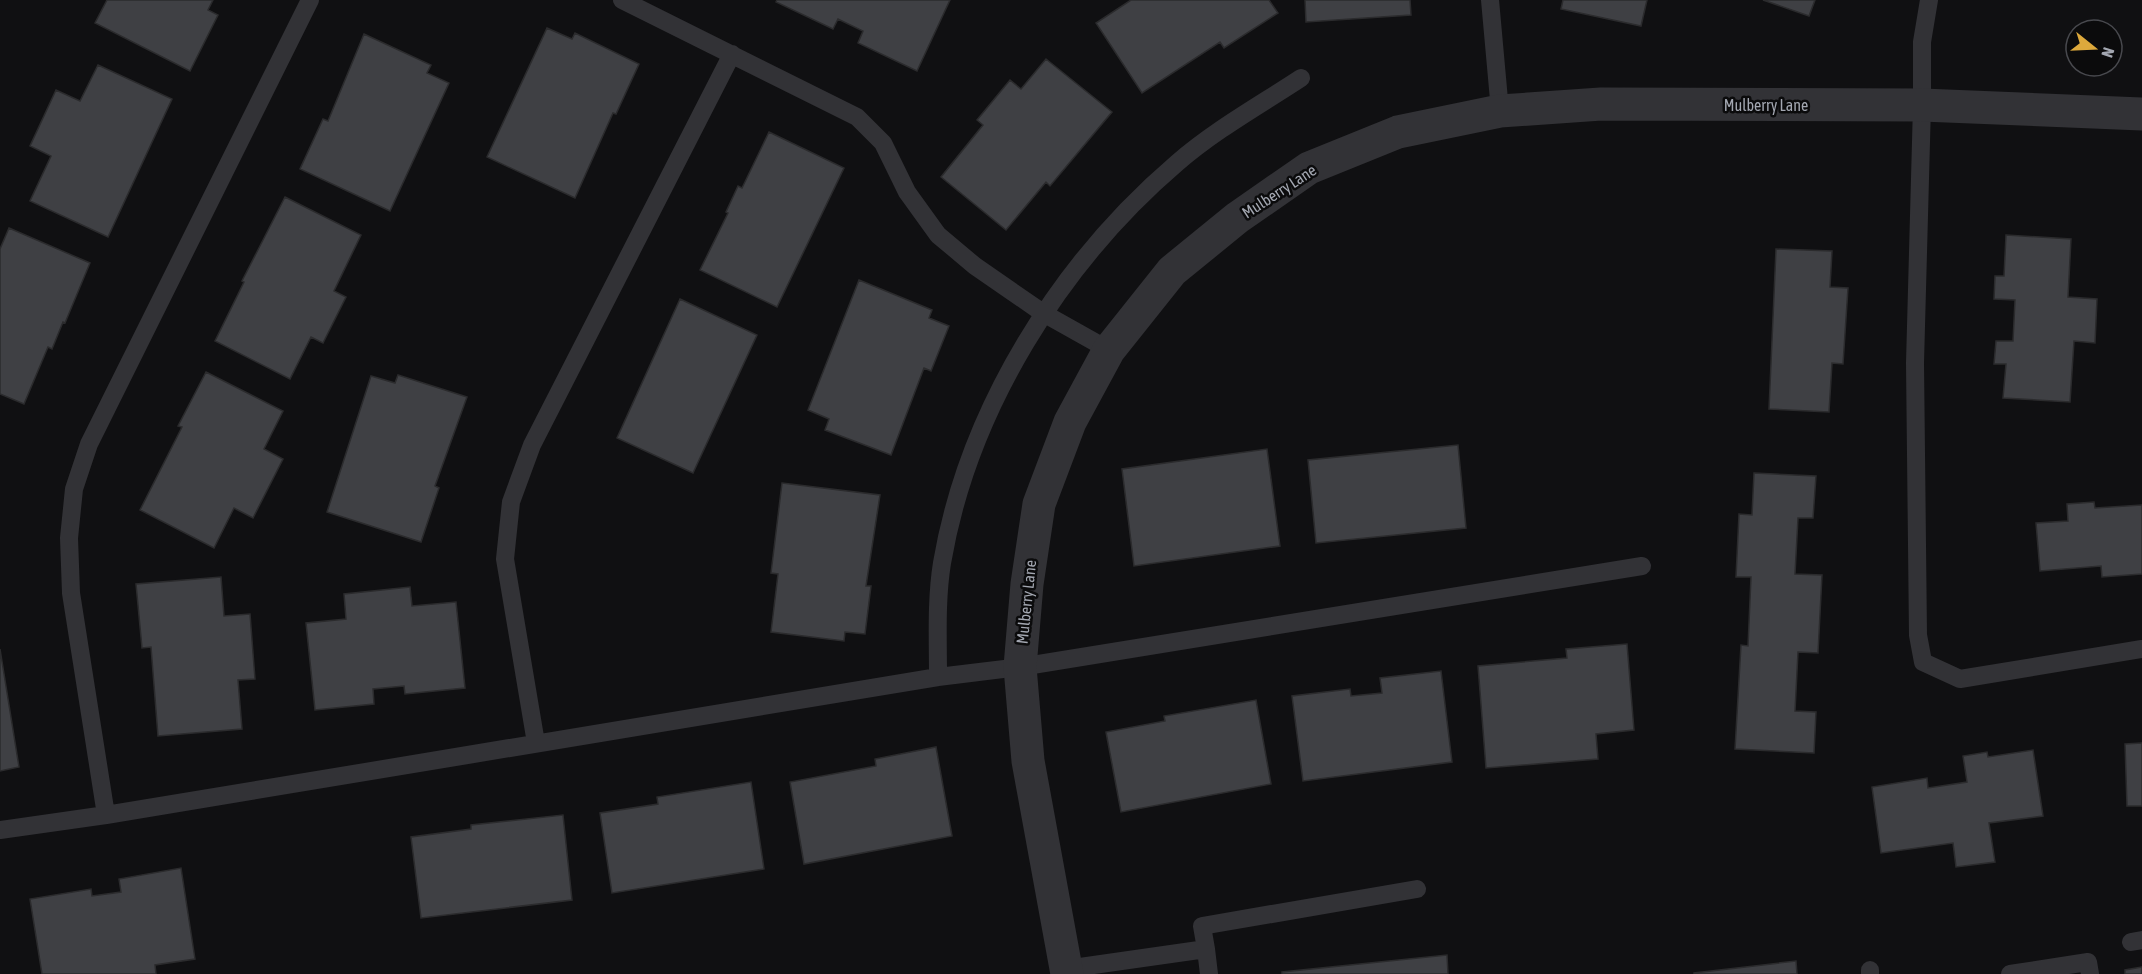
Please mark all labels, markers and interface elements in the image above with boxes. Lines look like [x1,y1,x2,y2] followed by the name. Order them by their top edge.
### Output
[2064,18,2124,78] north arrow
[2098,45,2118,60] text: N
[1724,96,1808,115] street label: Mulberry Lane
[1239,160,1320,222] street label: Mulberry Lane
[1013,559,1040,645] street label: Mulberry Lane

